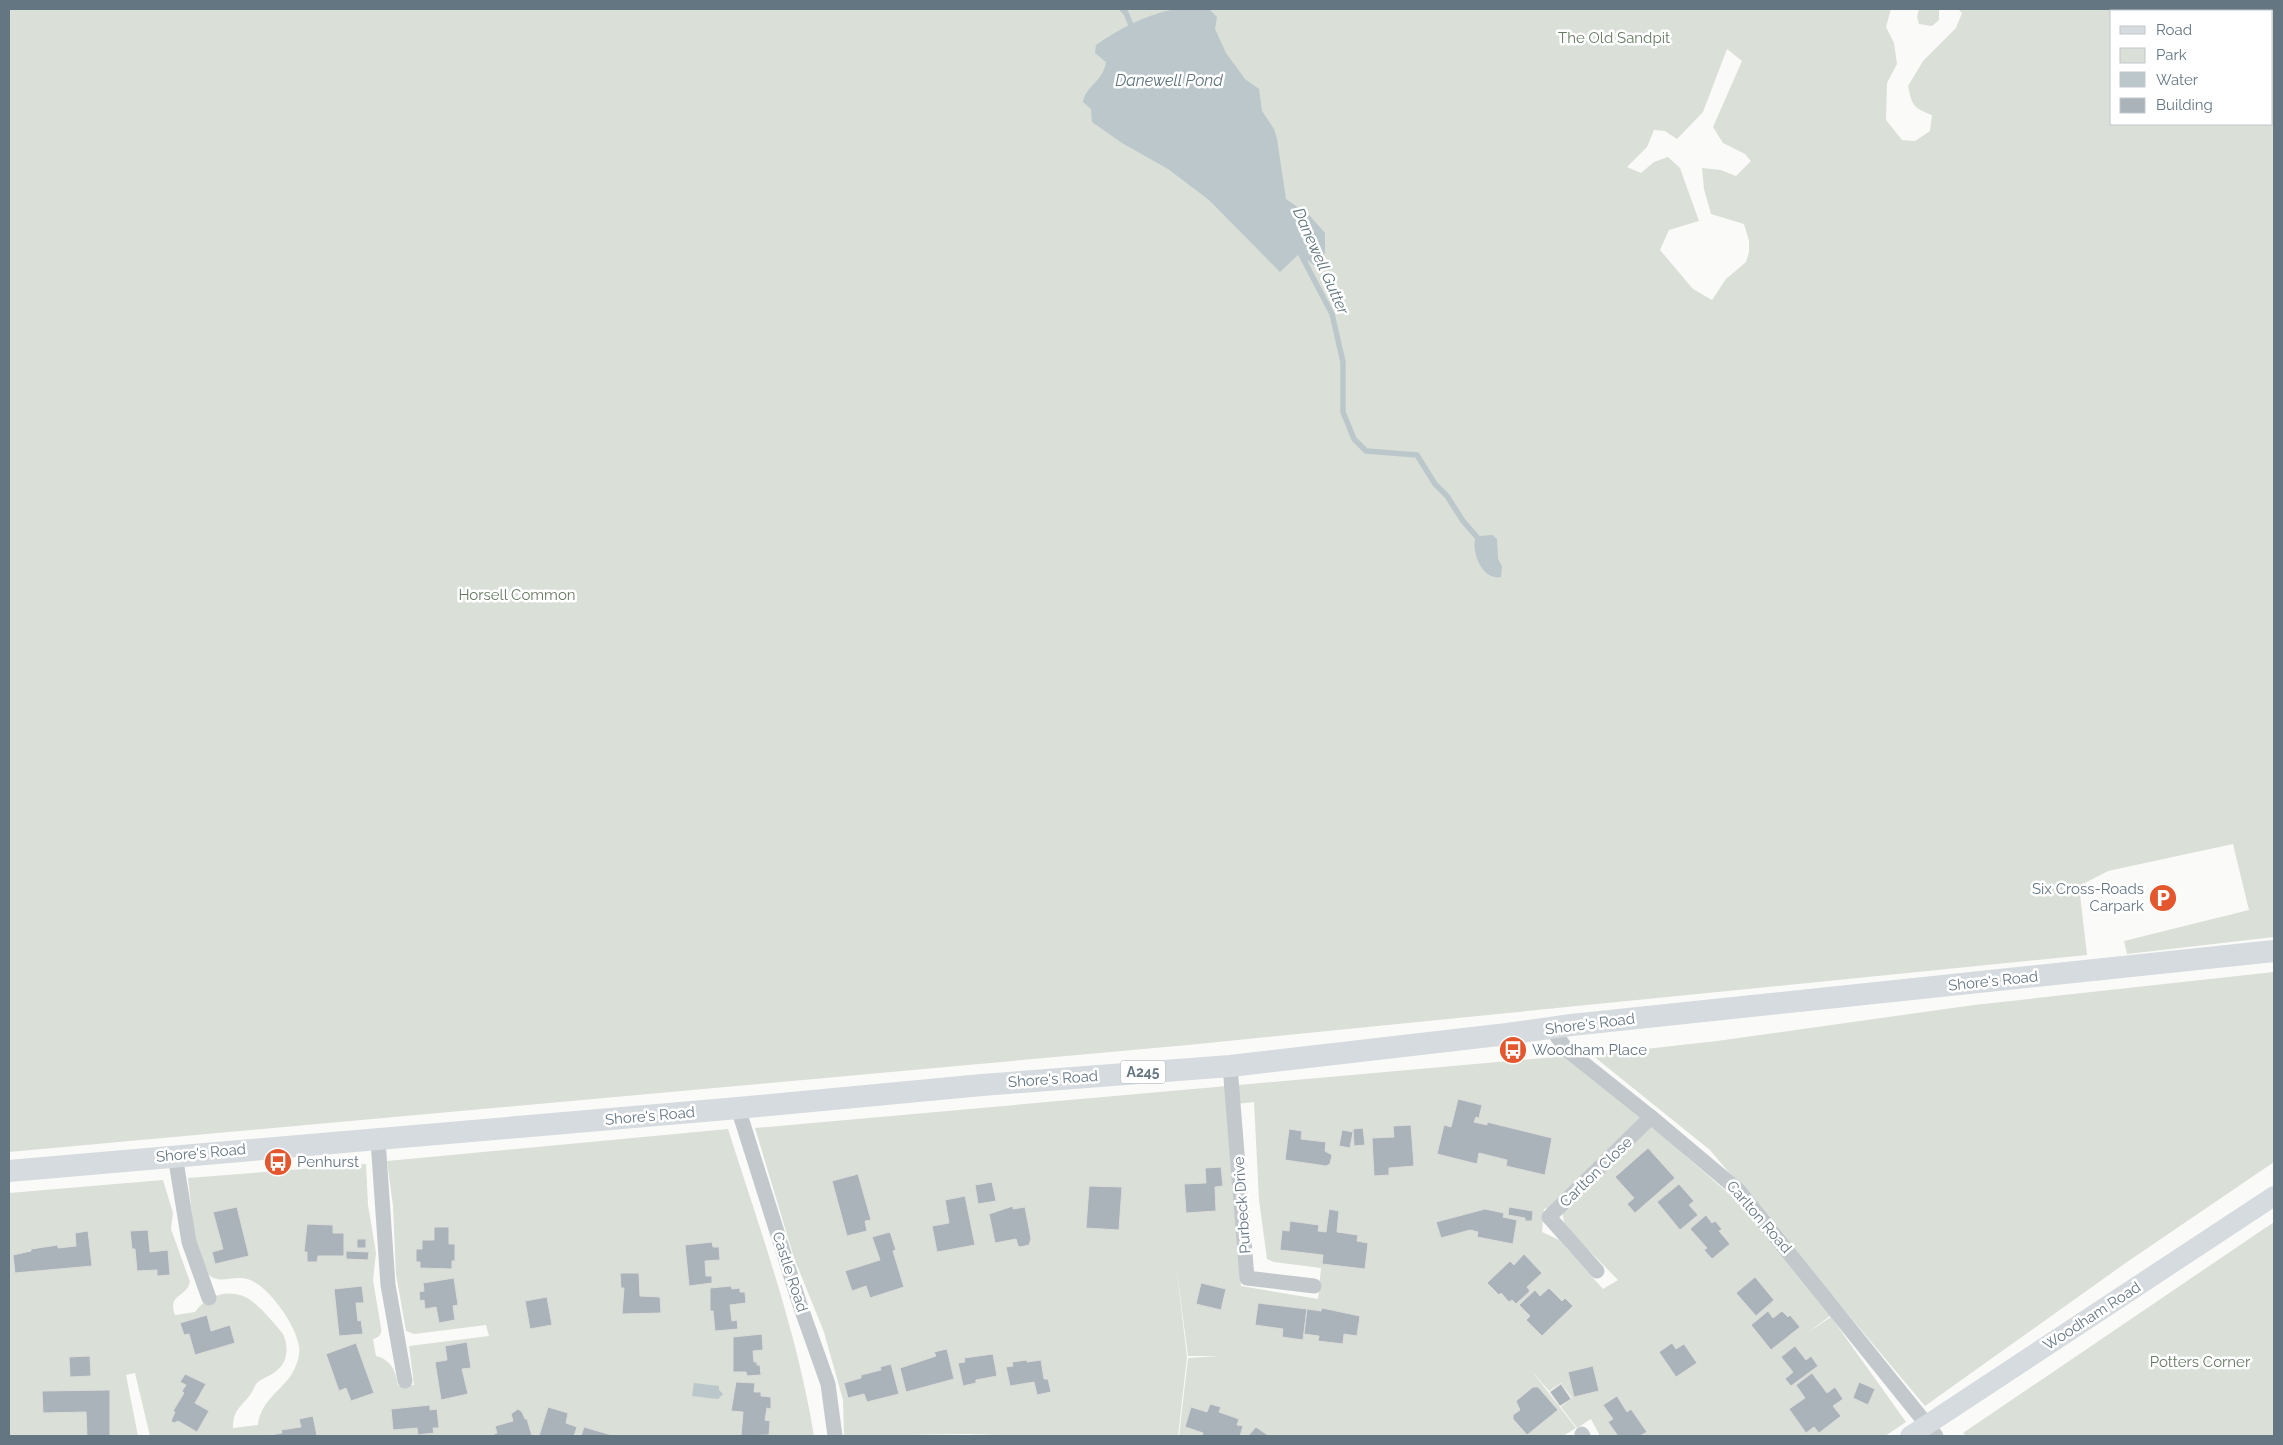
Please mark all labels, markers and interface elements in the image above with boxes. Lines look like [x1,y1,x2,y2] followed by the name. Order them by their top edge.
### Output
[2110,10,2273,125] legend
[2156,21,2192,39] text: Road
[1558,29,1670,47] park label: The Old Sandpit
[2156,46,2187,64] text: Park
[1115,71,1223,90] water label: Danewell Pond
[2156,71,2199,89] text: Water
[2156,96,2213,114] text: Building
[1289,205,1353,318] water label: Danewell Gutter
[458,586,576,604] park label: Horsell Common
[2032,880,2144,915] place label: Six Cross-Roads Carpark
[2148,883,2178,913] parking icon: Six Cross-Roads Carpark
[1947,967,2039,995] street label: Shore's Road
[1544,1010,1636,1038] street label: Shore's Road
[1498,1035,1528,1065] bus stop icon: Woodham Place
[1532,1041,1647,1059] place label: Woodham Place
[1120,1060,1166,1084] road number: A245
[1007,1067,1099,1091] street label: Shore's Road
[604,1103,696,1129] street label: Shore's Road
[1556,1133,1636,1211] street label: Carlton Close
[155,1140,247,1166] street label: Shore's Road
[263,1147,293,1177] bus stop icon: Penhurst
[297,1153,359,1171] place label: Penhurst
[1230,1156,1254,1254] street label: Purbeck Drive
[1723,1177,1795,1257] street label: Carlton Road
[769,1230,811,1314] street label: Castle Road
[2040,1278,2144,1354] street label: Woodham Road
[2150,1353,2251,1371] park label: Potters Corner

